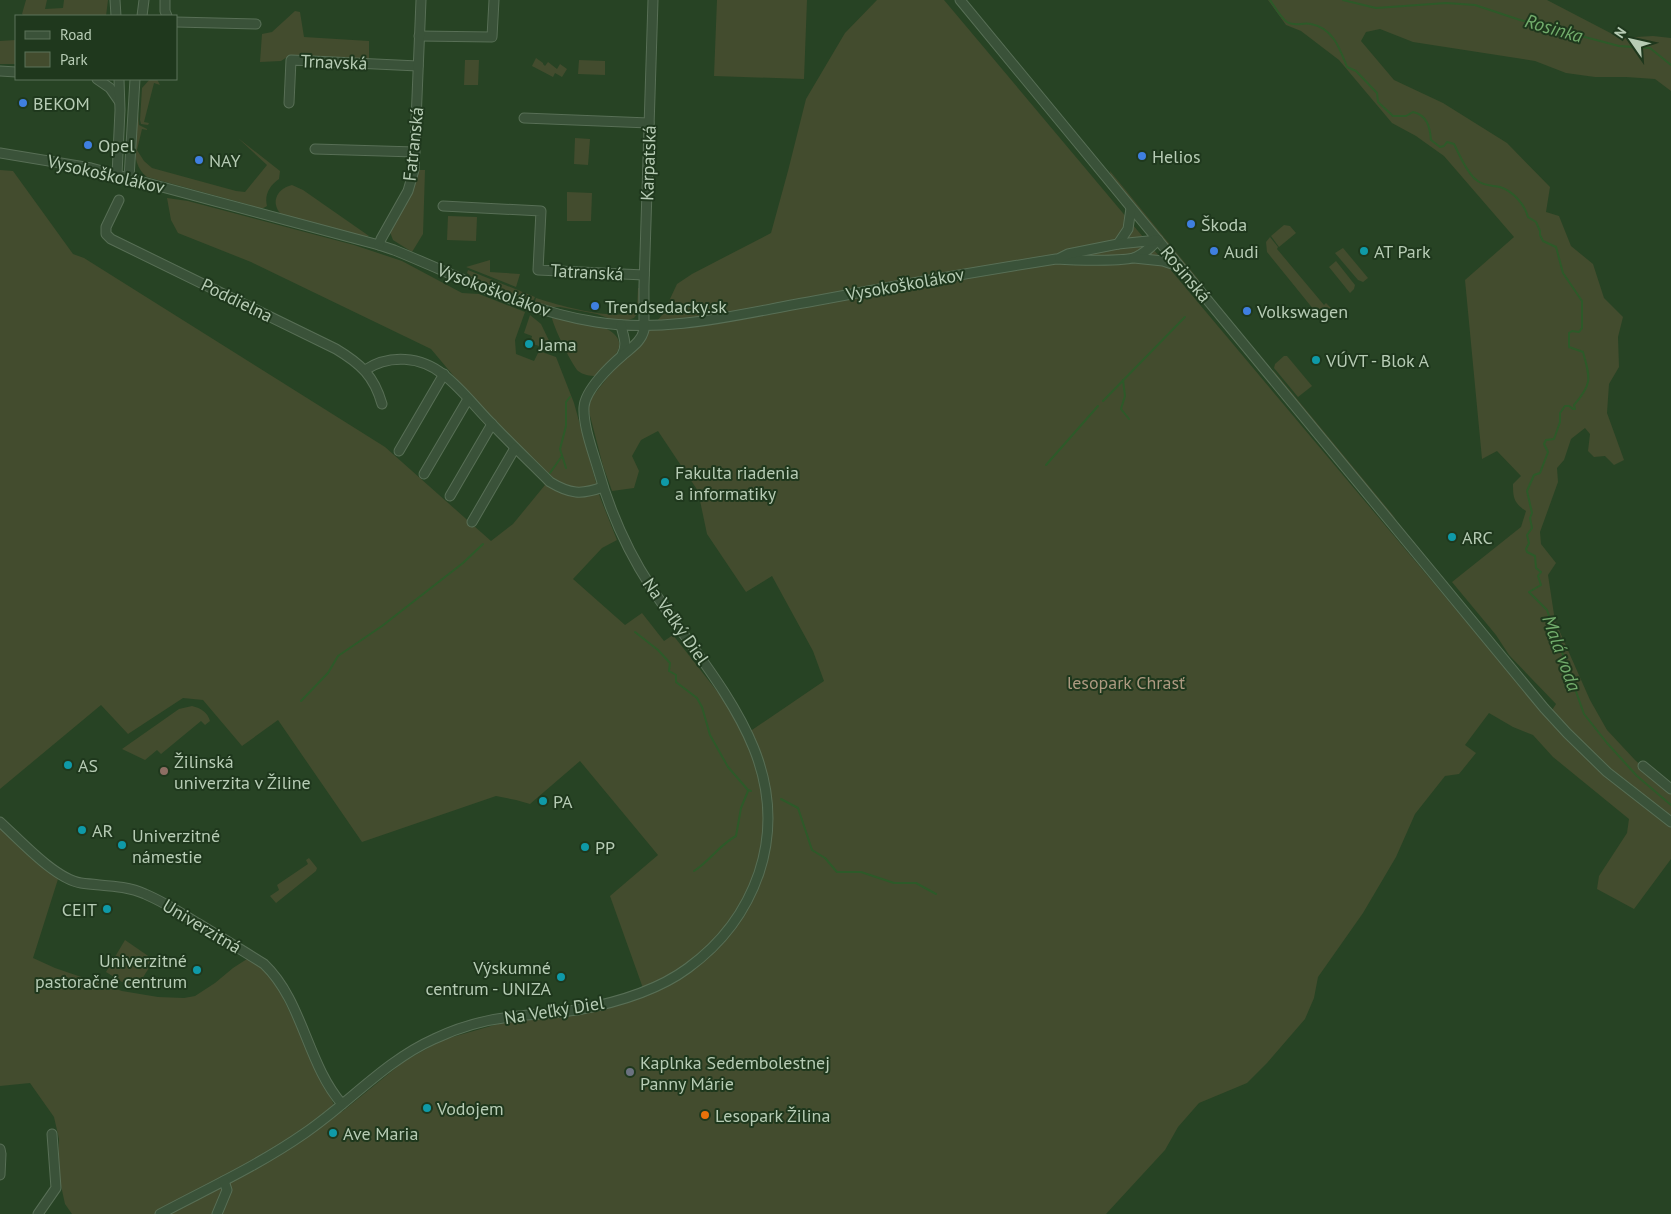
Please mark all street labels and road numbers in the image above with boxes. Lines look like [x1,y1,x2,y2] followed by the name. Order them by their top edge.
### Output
[300,49,368,75] street label: Trnavská
[398,106,428,182] street label: Fatranská
[635,125,661,201] street label: Karpatská
[44,149,167,199] street label: Vysokoškolákov
[1156,241,1216,307] street label: Rosinská
[433,257,554,322] street label: Vysokoškolákov
[550,259,624,285] street label: Tatranská
[843,262,966,306] street label: Vysokoškolákov
[198,273,276,327] street label: Poddielna
[638,573,715,670] street label: Na Veľký Diel
[158,894,246,958] street label: Univerzitná
[502,991,606,1029] street label: Na Veľký Diel

